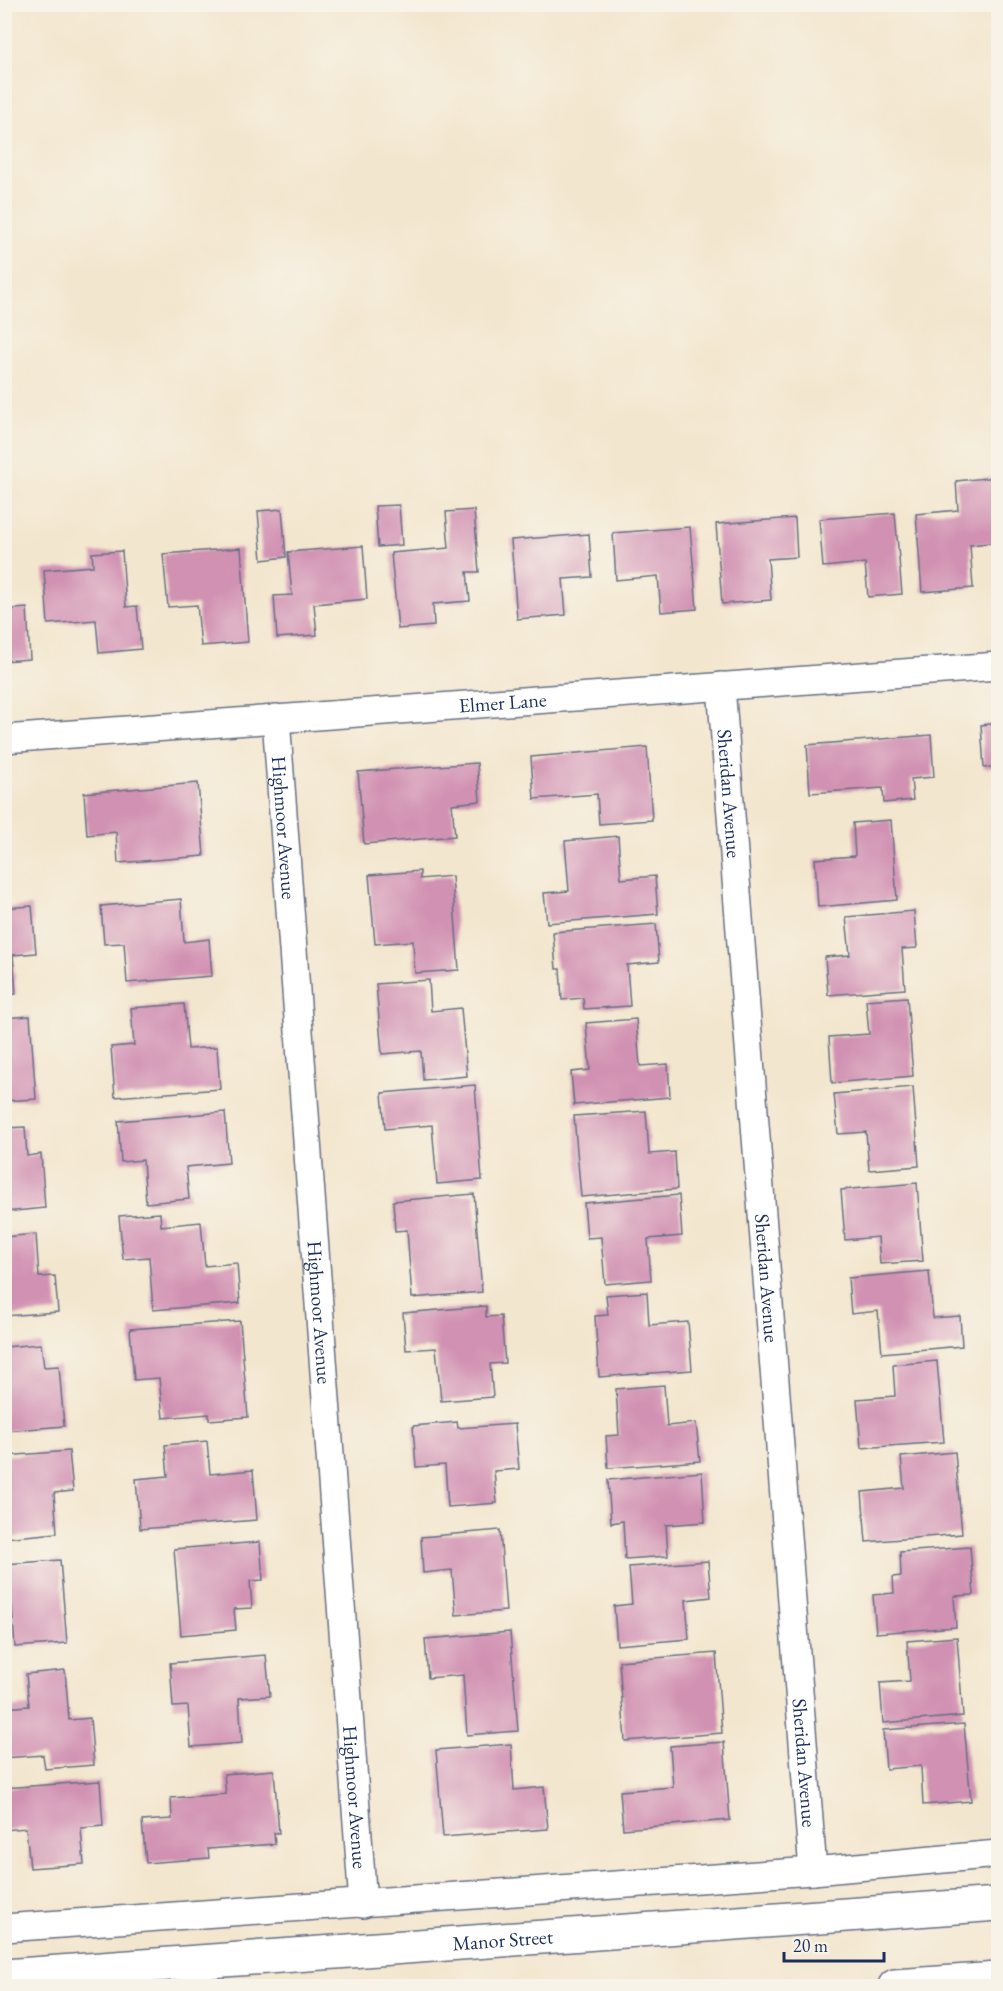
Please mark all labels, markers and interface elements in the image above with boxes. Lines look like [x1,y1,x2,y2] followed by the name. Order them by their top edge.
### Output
[458,686,548,719] street label: Elmer Lane
[711,728,747,859] street label: Sheridan Avenue
[266,755,302,900] street label: Highmoor Avenue
[749,1213,785,1344] street label: Sheridan Avenue
[301,1240,338,1385] street label: Highmoor Avenue
[787,1697,823,1828] street label: Sheridan Avenue
[337,1725,373,1870] street label: Highmoor Avenue
[452,1923,555,1956] street label: Manor Street
[784,1925,884,1963] scale bar
[793,1934,828,1957] text: 20 m

